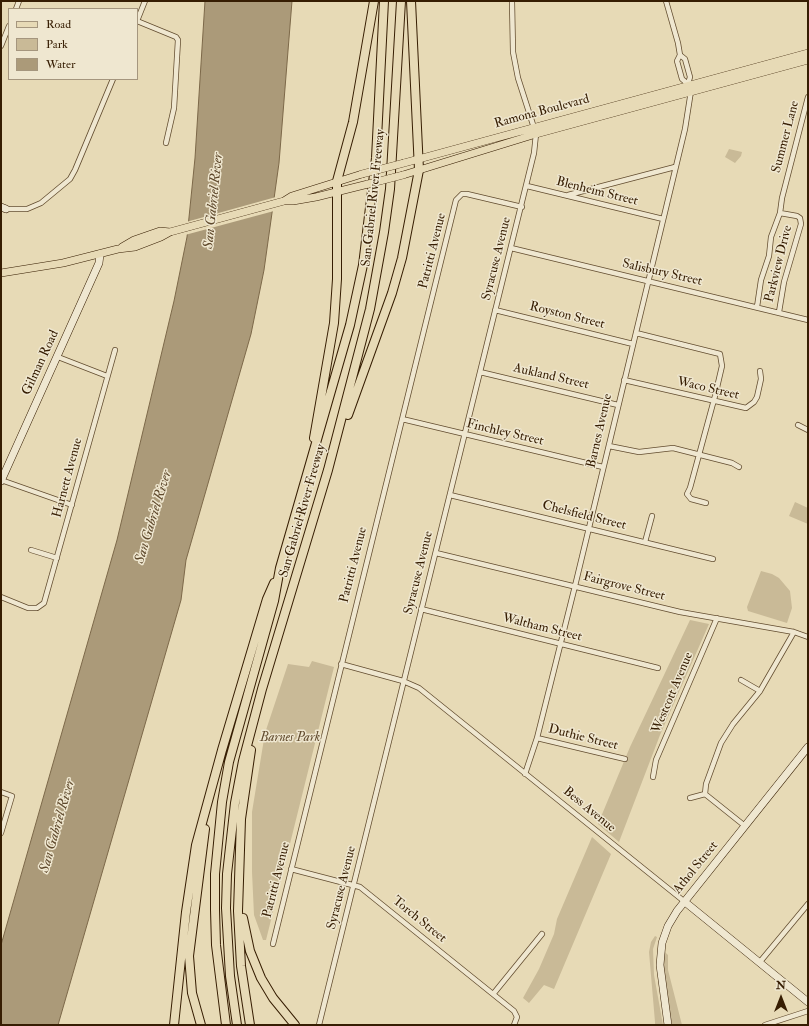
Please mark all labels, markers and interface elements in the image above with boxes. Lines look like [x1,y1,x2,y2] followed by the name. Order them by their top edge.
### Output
[8,8,138,80] legend
[46,17,71,32] text: Road
[46,37,68,52] text: Park
[46,57,75,72] text: Water
[493,92,591,132] street label: Ramona Boulevard
[769,99,803,175] street label: Summer Lane
[359,129,389,267] street label: San Gabriel River Freeway
[201,152,227,250] water label: San Gabriel River
[554,174,640,210] street label: Blenheim Street
[416,212,450,290] street label: Patritti Avenue
[479,216,515,302] street label: Syracuse Avenue
[762,224,796,304] street label: Parkview Drive
[621,256,703,290] street label: Salisbury Street
[528,299,606,333] street label: Royston Street
[19,328,63,398] street label: Gilman Road
[512,361,590,393] street label: Aukland Street
[676,374,740,404] street label: Waco Street
[584,392,616,470] street label: Barnes Avenue
[465,417,545,449] street label: Finchley Street
[50,436,86,520] street label: Harnett Avenue
[276,443,330,579] street label: San Gabriel River Freeway
[132,468,176,566] water label: San Gabriel River
[540,498,628,534] street label: Chelsfield Street
[337,526,371,604] street label: Patritti Avenue
[401,530,437,616] street label: Syracuse Avenue
[581,569,667,605] street label: Fairgrove Street
[501,611,583,645] street label: Waltham Street
[649,650,697,736] street label: Westcott Avenue
[547,722,619,754] street label: Duthie Street
[260,730,320,746] park label: Barnes Park
[37,777,79,875] water label: San Gabriel River
[560,784,618,836] street label: Bess Avenue
[670,839,722,897] street label: Athol Street
[260,841,294,919] street label: Patritti Avenue
[324,845,360,931] street label: Syracuse Avenue
[389,893,449,947] street label: Torch Street
[761,978,801,1018] north arrow
[776,979,786,992] text: N

